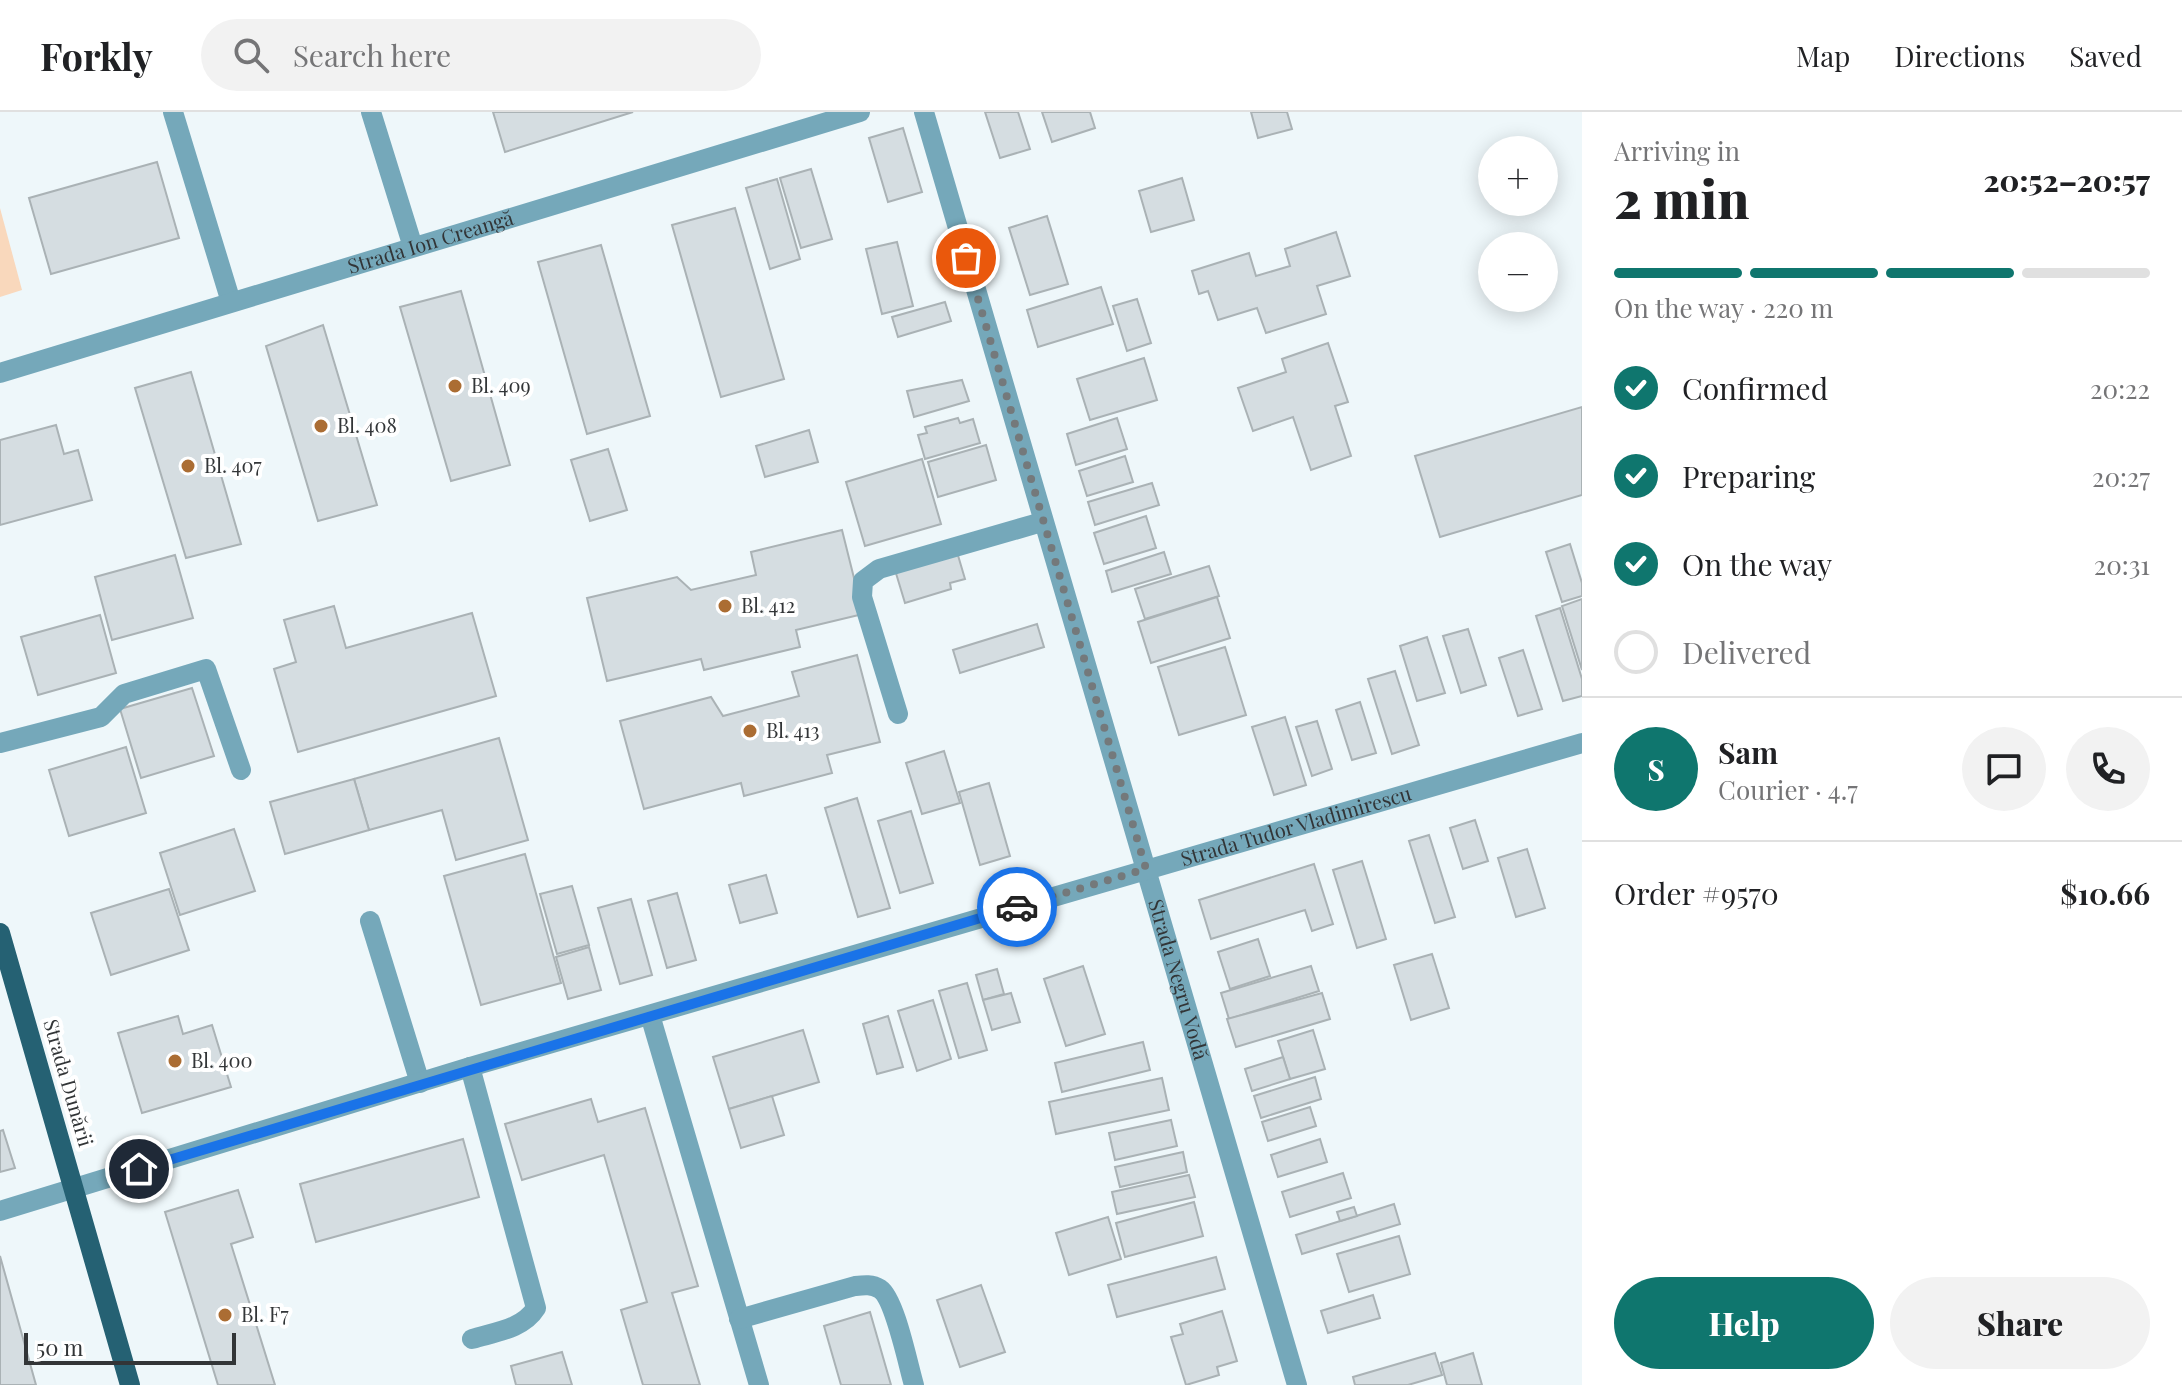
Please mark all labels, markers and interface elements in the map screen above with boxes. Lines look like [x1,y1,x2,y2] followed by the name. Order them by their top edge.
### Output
[201,19,761,91] search box
[40,30,153,81] text: Forkly
[229,33,273,77] icon: search
[293,35,451,75] text: Search here
[1796,37,1850,74] text: Map
[1894,37,2025,74] text: Directions
[2069,37,2142,74] text: Saved
[1614,133,1740,168] text: Arriving in
[1478,136,1558,312] map controls
[1478,136,1558,216] button: +
[1983,160,2150,200] text: 20:52–20:57
[1614,163,1749,232] text: 2 min
[344,203,516,279] street label: Strada Ion Creangă
[932,224,1000,292] pin
[1478,232,1558,312] button: −
[944,236,988,280] icon: bag
[1614,290,1833,325] text: On the way · 220 m
[1614,366,1658,410] icon: check
[1682,368,1828,408] text: Confirmed
[471,371,531,398] place label: Bl. 409
[2090,371,2150,406] text: 20:22
[446,377,464,395] marker: Bl. 409
[337,411,397,438] place label: Bl. 408
[312,417,330,435] marker: Bl. 408
[204,451,262,478] place label: Bl. 407
[1614,454,1658,498] icon: check
[1682,456,1815,496] text: Preparing
[179,457,197,475] marker: Bl. 407
[2092,459,2150,494] text: 20:27
[1614,542,1658,586] icon: check
[1682,544,1832,584] text: On the way
[2094,547,2150,582] text: 20:31
[741,591,795,618] place label: Bl. 412
[716,597,734,615] marker: Bl. 412
[1682,632,1811,672] text: Delivered
[766,716,820,743] place label: Bl. 413
[741,722,759,740] marker: Bl. 413
[1962,727,2046,811] button: chat
[2066,727,2150,811] button: phone
[1718,732,1778,772] text: Sam
[1647,749,1665,789] text: S
[1718,772,1858,807] text: Courier · 4.7
[1177,778,1415,871] street label: Strada Tudor Vladimirescu
[977,867,1057,947] courier
[1614,873,1779,913] text: Order #9570
[2060,873,2150,913] text: $10.66
[995,885,1039,929] icon: car
[1143,895,1216,1063] street label: Strada Negru Vodă
[38,1016,101,1150] street label: Strada Dunării
[191,1046,252,1073] place label: Bl. 400
[166,1052,184,1070] marker: Bl. 400
[105,1135,173,1203] pin
[117,1147,161,1191] icon: home
[1614,1277,1874,1369] button: Help
[1890,1277,2150,1369] button: Share
[241,1300,289,1327] place label: Bl. F7
[216,1306,234,1324] marker: Bl. F7
[24,1329,236,1365] scale bar
[36,1332,83,1362] text: 50 m

